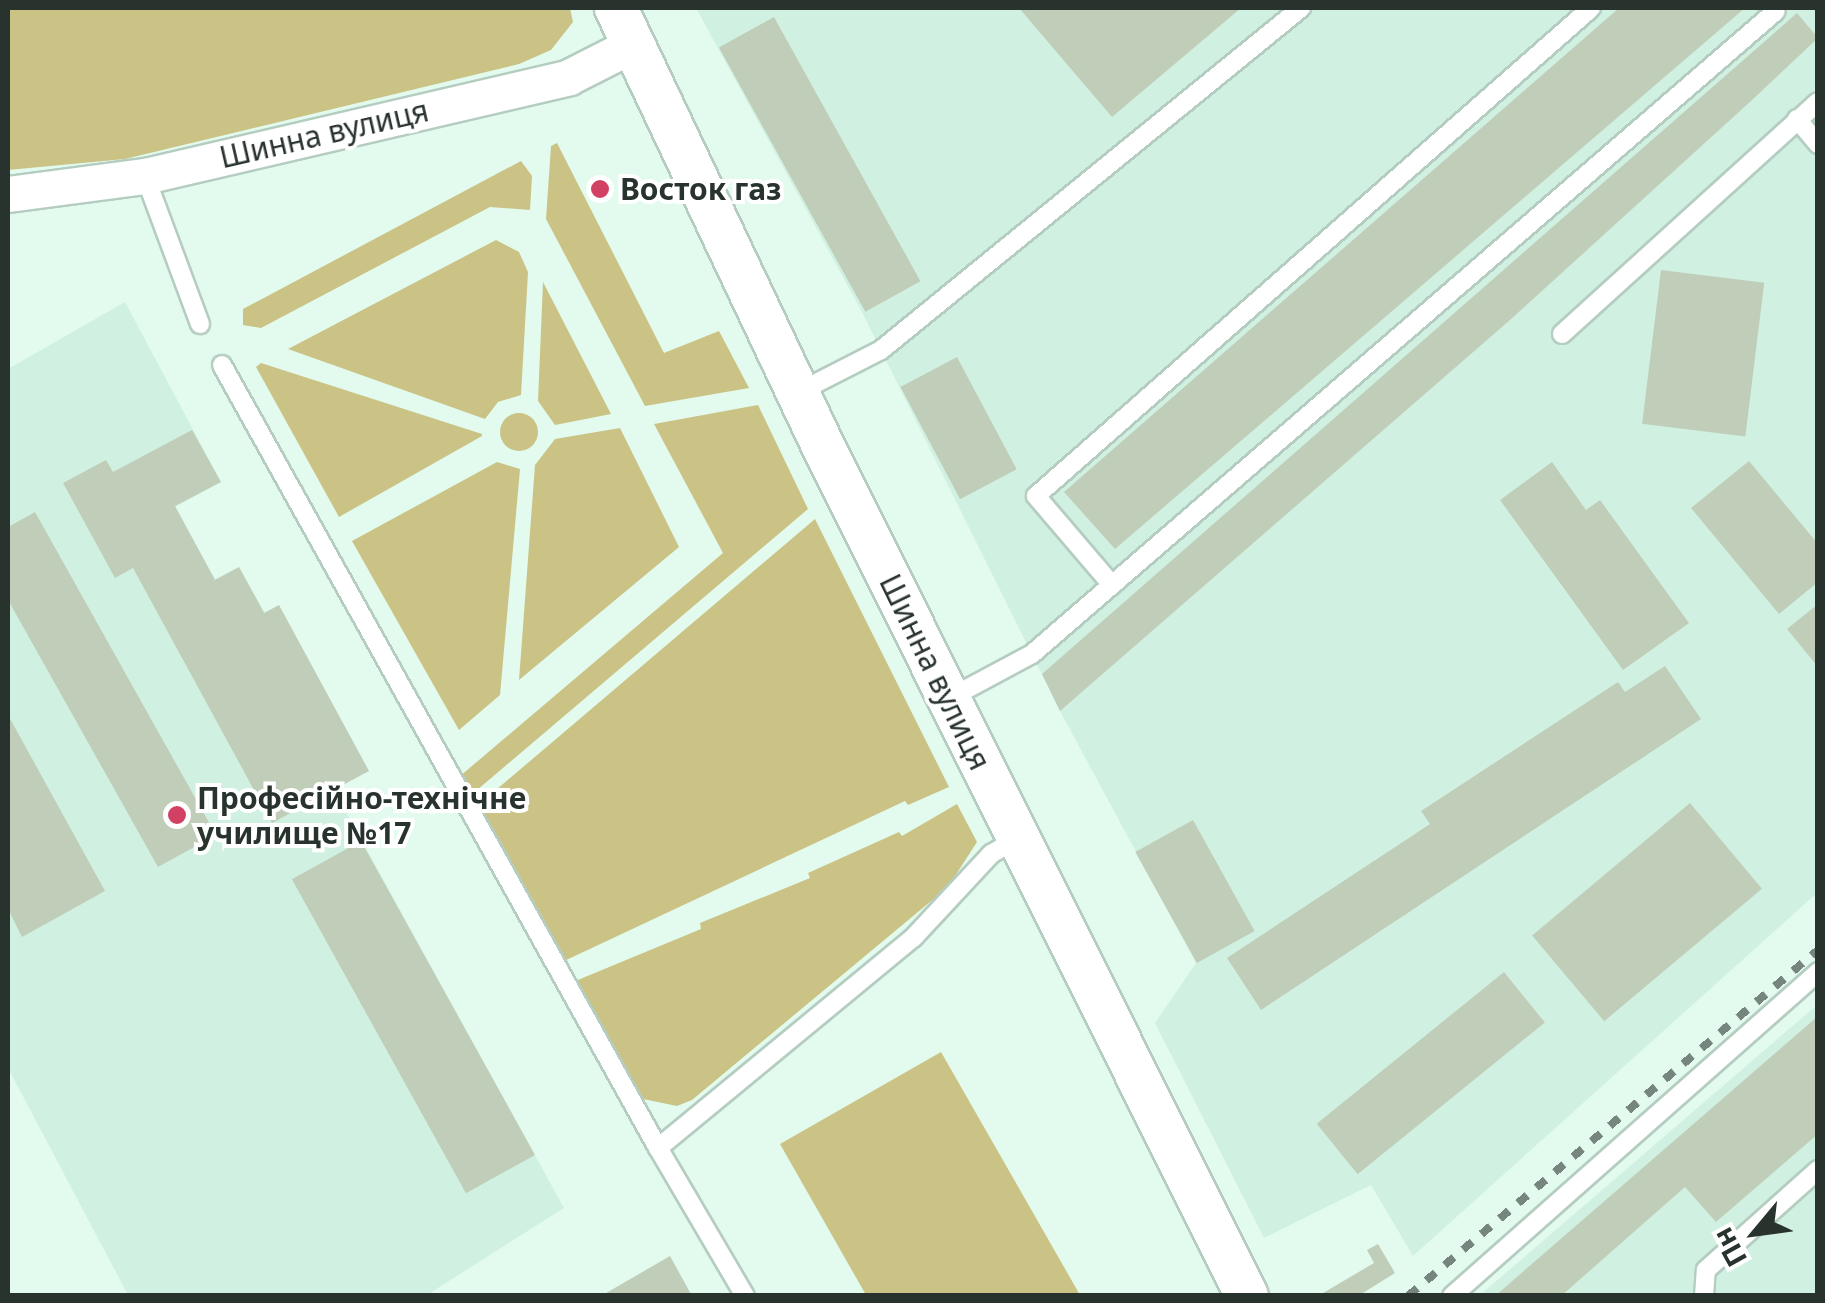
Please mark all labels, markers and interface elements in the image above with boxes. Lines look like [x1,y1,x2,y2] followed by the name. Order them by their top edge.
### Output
[216,92,432,176] street label: Шинна вулиця
[620,171,782,207] place label: Восток газ
[589,178,611,200] marker: Восток газ
[872,568,998,776] street label: Шинна вулиця
[197,780,526,850] place label: Професійно-технічне училище №17
[166,804,188,826] marker: Професійно-технічне училище №17
[1705,1183,1805,1283] north arrow
[1703,1221,1755,1274] text: Пн

